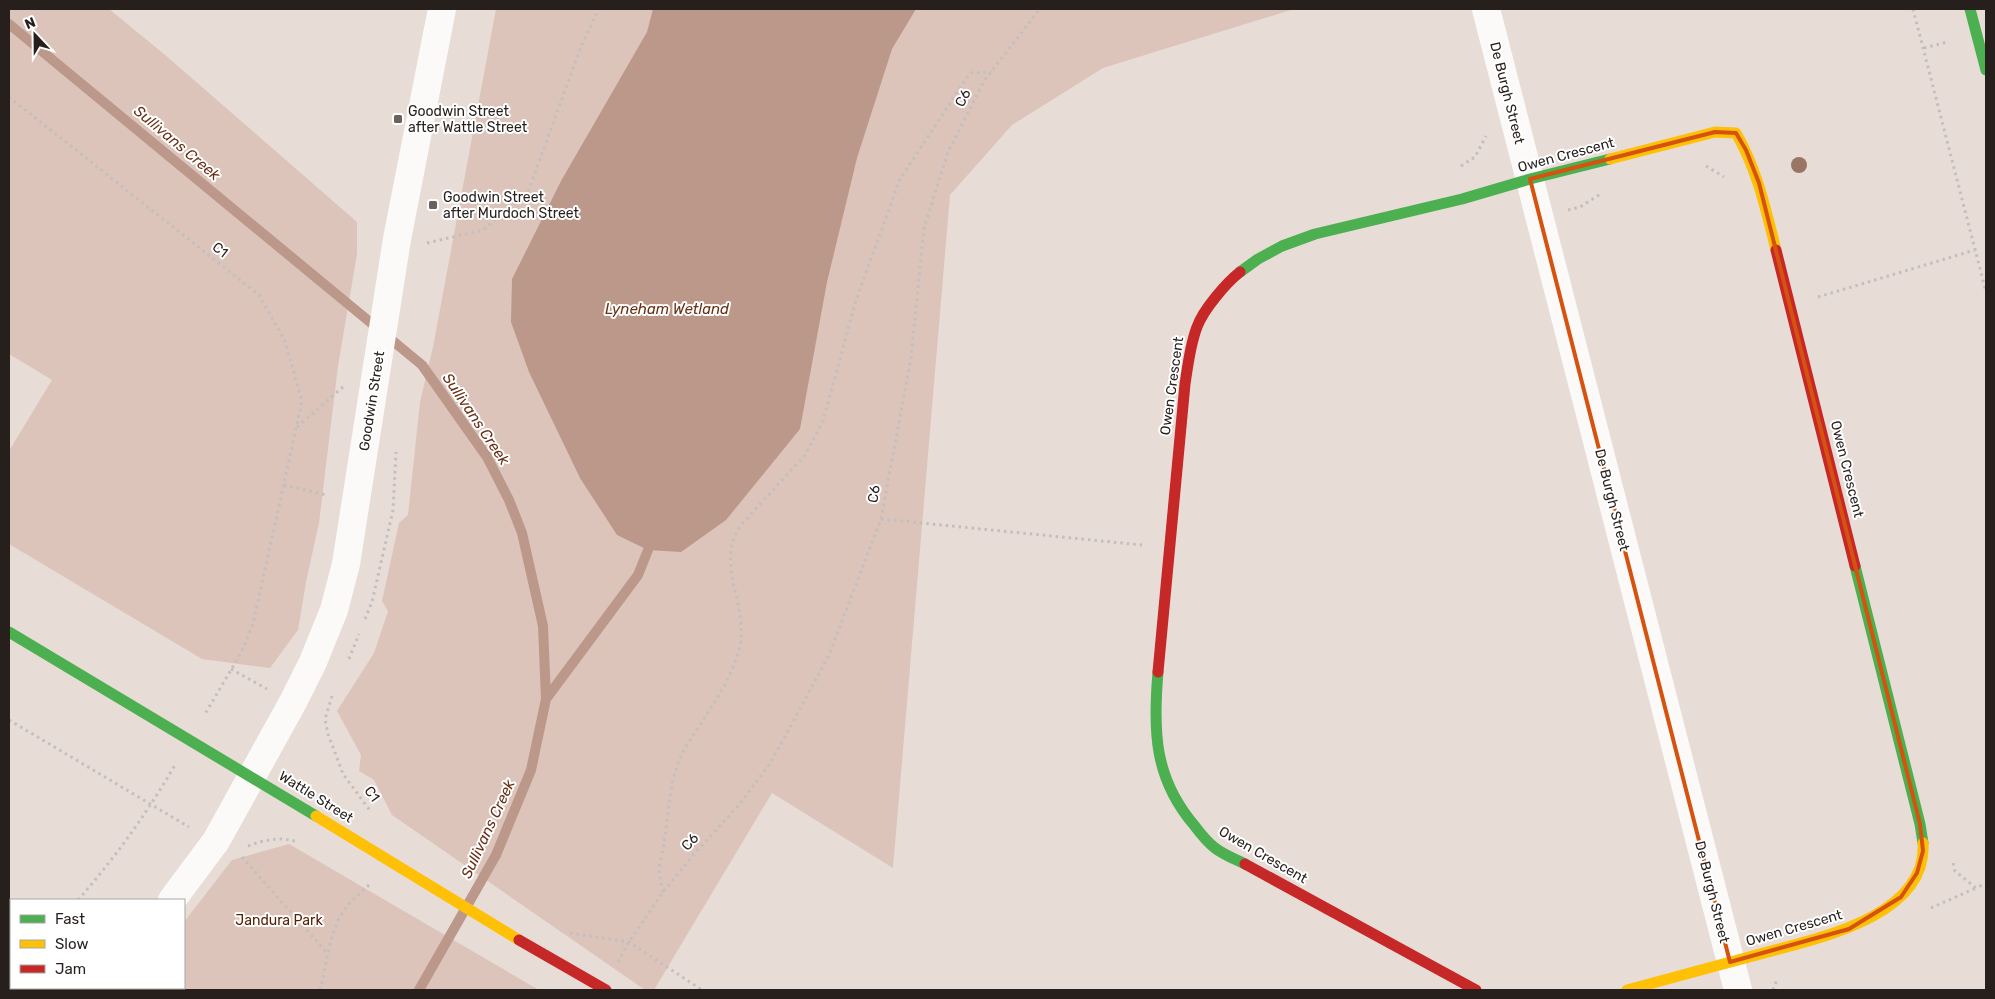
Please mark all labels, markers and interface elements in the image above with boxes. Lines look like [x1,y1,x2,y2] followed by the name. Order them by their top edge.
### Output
[10,10,60,60] north arrow
[22,14,38,33] text: N
[1486,40,1528,146] street label: De Burgh Street
[951,86,975,110] street label: C6
[130,102,224,184] water label: Sullivans Creek
[408,103,528,136] place label: Goodwin Street after Wattle Street
[392,113,404,125] marker: Goodwin Street after Wattle Street
[1516,134,1617,176] street label: Owen Crescent
[443,189,580,222] place label: Goodwin Street after Murdoch Street
[427,199,439,211] marker: Goodwin Street after Murdoch Street
[209,239,231,261] street label: C1
[605,300,730,318] water label: Lyneham Wetland
[1157,335,1187,436] street label: Owen Crescent
[356,349,388,452] street label: Goodwin Street
[439,370,514,469] water label: Sullivans Creek
[1827,419,1867,520] street label: Owen Crescent
[1591,447,1633,553] street label: De Burgh Street
[864,484,884,504] street label: C6
[276,767,357,827] street label: Wattle Street
[457,777,519,881] water label: Sullivans Creek
[361,783,383,805] street label: C1
[1216,823,1311,887] street label: Owen Crescent
[678,830,702,854] street label: C6
[1691,839,1733,945] street label: De Burgh Street
[10,899,185,989] legend
[1744,906,1845,950] street label: Owen Crescent
[55,910,85,928] text: Fast
[235,912,323,929] park label: Jandura Park
[55,935,88,953] text: Slow
[55,960,86,978] text: Jam

